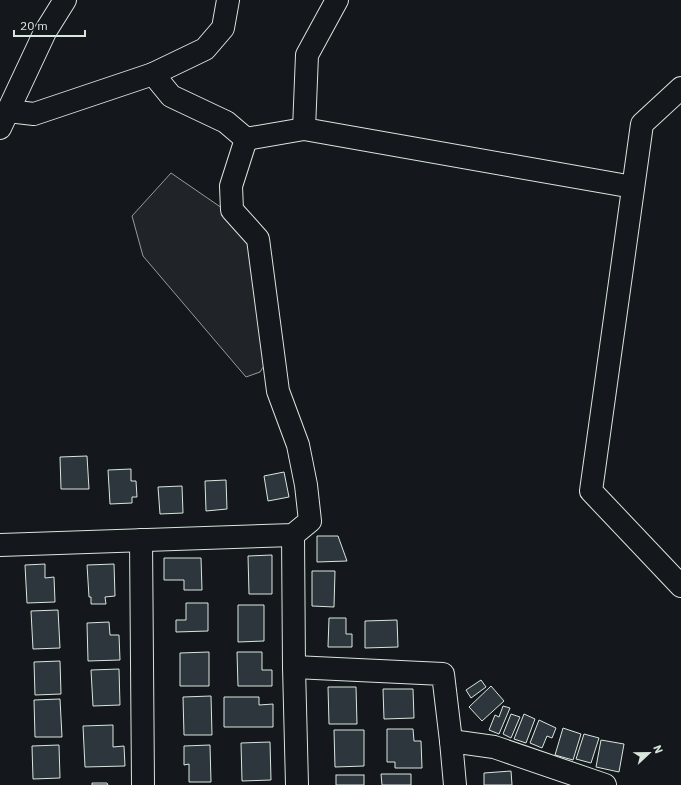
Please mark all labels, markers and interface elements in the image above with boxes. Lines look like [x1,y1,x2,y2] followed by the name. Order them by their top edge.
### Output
[14,12,85,38] scale bar
[20,18,48,33] text: 20 m
[629,733,669,773] north arrow
[650,743,666,756] text: N

